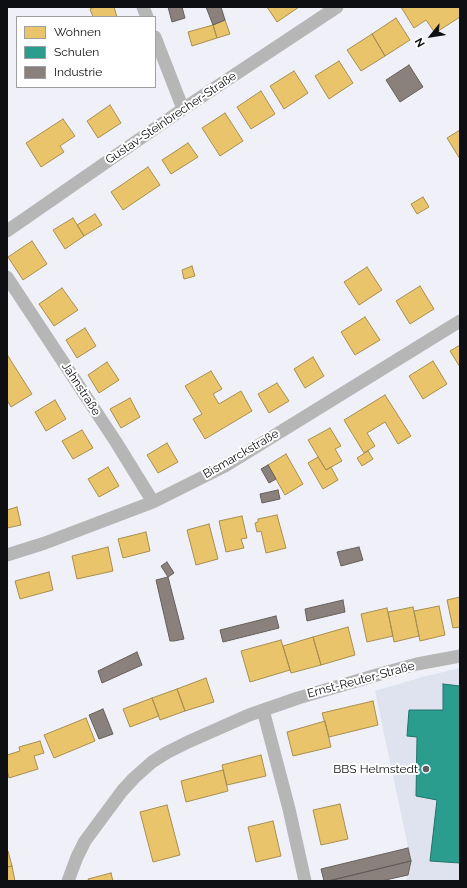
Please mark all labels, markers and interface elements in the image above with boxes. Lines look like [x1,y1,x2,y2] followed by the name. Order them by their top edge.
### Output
[16,16,156,88] legend
[411,16,451,56] north arrow
[54,25,101,39] text: Wohnen
[412,35,428,49] text: N
[54,45,99,59] text: Schulen
[54,65,102,79] text: Industrie
[103,69,239,167] street label: Gustav-Steinbrecher-Straße
[59,360,103,418] street label: Jahnstraße
[201,426,281,482] street label: Bismarckstraße
[306,659,416,701] street label: Ernst-Reuter-Straße
[333,762,418,776] place label: BBS Helmstedt
[421,764,431,774] marker: BBS Helmstedt

